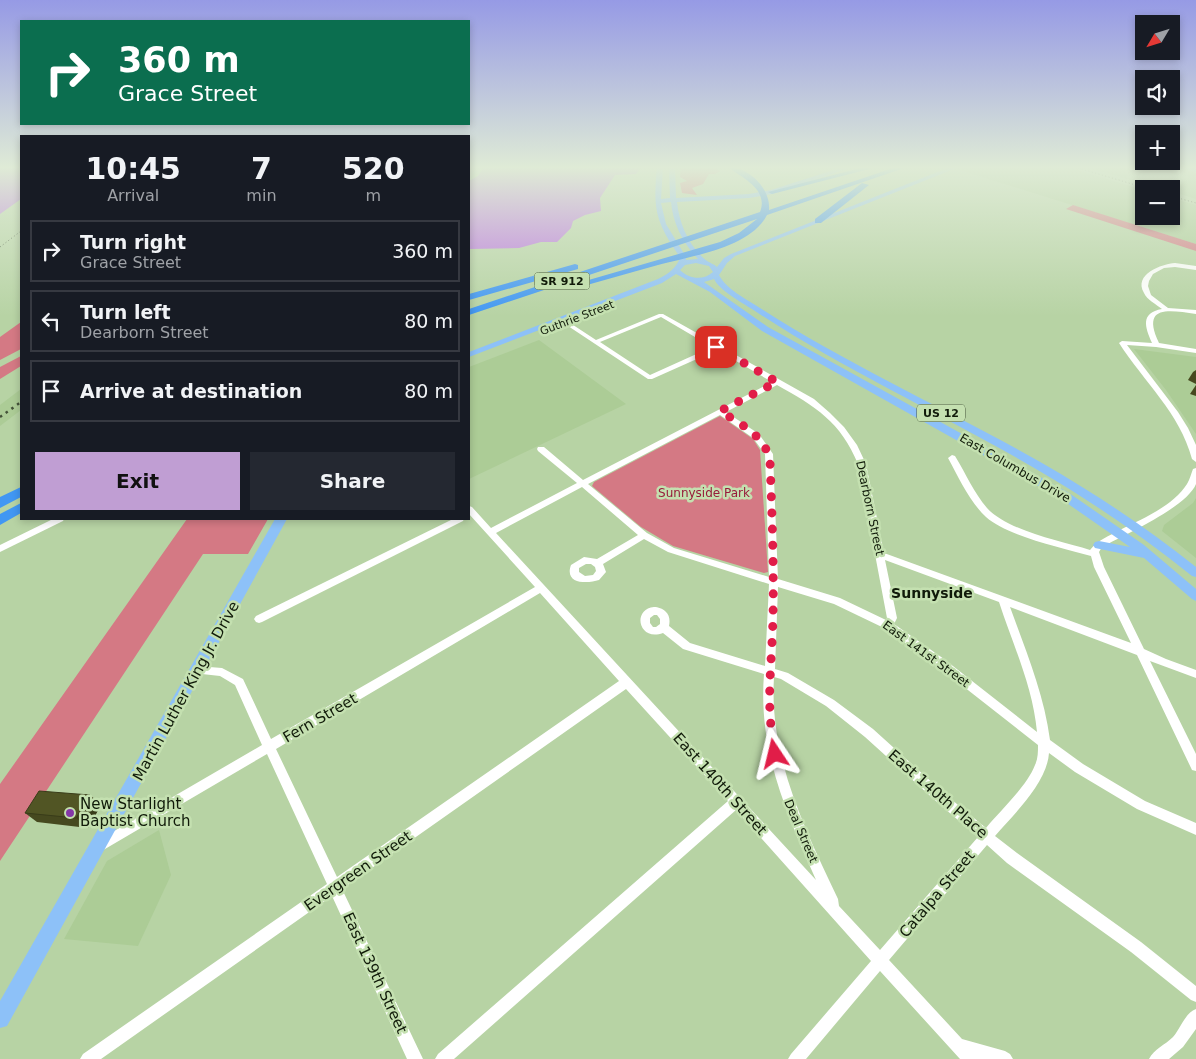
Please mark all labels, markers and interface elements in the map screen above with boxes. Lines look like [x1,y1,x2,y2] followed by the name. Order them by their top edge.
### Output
[1135,15,1180,60] north arrow
[1135,15,1180,225] map controls
[35,40,100,105] icon: right
[118,40,240,80] text: 360 m
[1135,70,1180,115] button: sound
[118,81,257,106] text: Grace Street
[1135,125,1180,170] button: +
[85,151,181,186] text: 10:45
[251,151,272,186] text: 7
[342,151,405,186] text: 520
[1135,180,1180,225] button: −
[107,186,159,205] text: Arrival
[246,186,277,205] text: min
[365,186,381,205] text: m
[80,231,186,253] text: Turn right
[37,237,65,265] icon: right
[392,240,453,262] text: 360 m
[80,253,181,272] text: Grace Street
[534,272,590,290] road number: SR 912
[538,298,616,338] street label: Guthrie Street
[80,301,171,323] text: Turn left
[37,307,65,335] icon: left
[404,310,453,332] text: 80 m
[80,323,209,342] text: Dearborn Street
[695,326,737,368] pin
[702,333,730,361] icon: arrive
[37,377,65,405] icon: arrive
[80,380,302,402] text: Arrive at destination
[404,380,453,402] text: 80 m
[917,404,965,422] road number: US 12
[957,431,1073,505] street label: East Columbus Drive
[35,452,240,510] button: Exit
[250,452,455,510] button: Share
[853,459,887,557] street label: Dearborn Street
[658,486,750,500] park label: Sunnyside Park
[891,585,973,601] district label: Sunnyside
[129,598,243,784] street label: Martin Luther King Jr. Drive
[880,618,972,690] street label: East 141st Street
[280,689,360,746] street label: Fern Street
[748,727,800,779] position arrow
[669,729,771,839] street label: East 140th Street
[885,746,991,842] street label: East 140th Place
[80,795,191,830] place label: New Starlight Baptist Church
[781,797,821,865] street label: Deal Street
[64,807,76,819] marker: New Starlight Baptist Church
[301,827,415,915] street label: Evergreen Street
[895,847,979,941] street label: Catalpa Street
[339,910,411,1036] street label: East 139th Street

